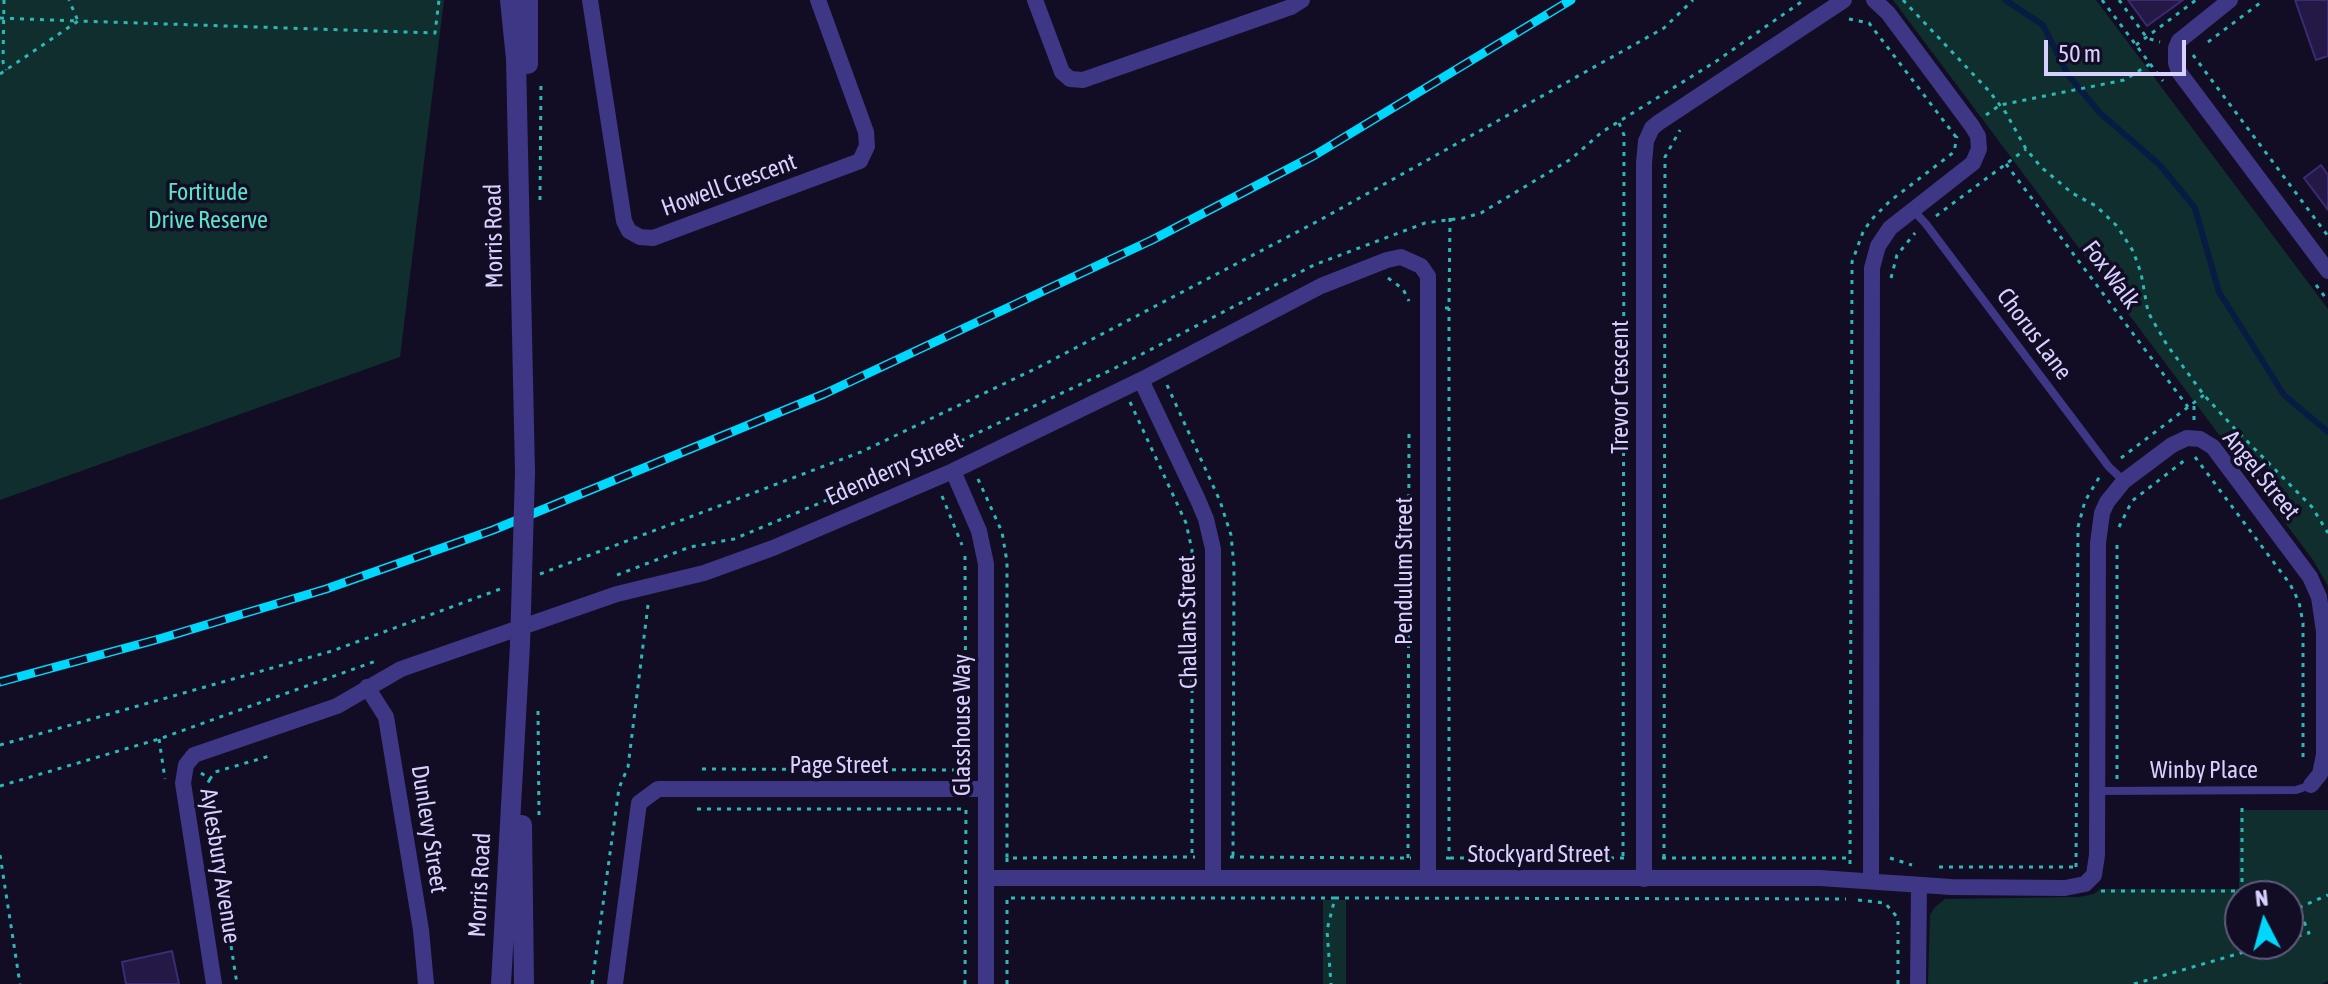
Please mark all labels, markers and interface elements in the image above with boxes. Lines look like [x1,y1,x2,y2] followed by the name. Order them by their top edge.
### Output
[2048,24,2190,74] scale bar
[2058,40,2101,67] text: 50 m
[658,147,800,223] street label: Howell Crescent
[148,178,268,234] park label: Fortitude Drive Reserve
[479,183,509,289] street label: Morris Road
[2076,235,2146,315] street label: Fox Walk
[1990,283,2078,385] street label: Chorus Lane
[1606,320,1634,454] street label: Trevor Crescent
[2216,425,2306,525] street label: Angel Street
[821,426,967,512] street label: Edenderry Street
[1390,497,1418,645] street label: Pendulum Street
[1172,555,1204,689] street label: Challans Street
[948,654,976,796] street label: Glasshouse Way
[789,751,889,779] street label: Page Street
[2150,756,2258,784] street label: Winby Place
[405,763,453,895] street label: Dunlevy Street
[194,786,246,946] street label: Aylesbury Avenue
[463,832,497,938] street label: Morris Road
[1468,840,1610,868] street label: Stockyard Street
[2224,880,2304,960] north arrow
[2254,885,2270,912] text: N

